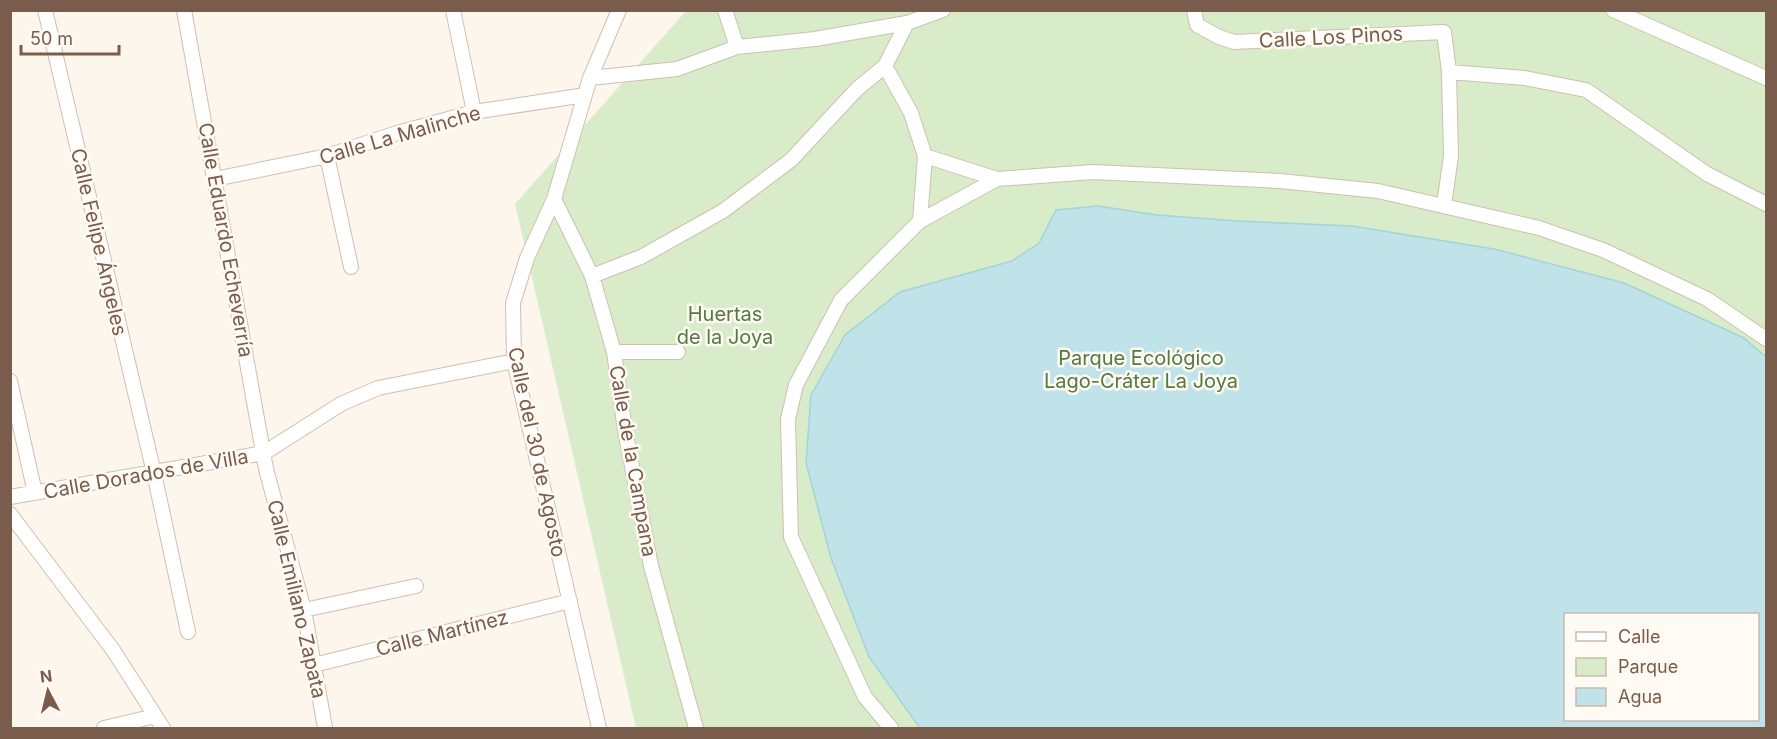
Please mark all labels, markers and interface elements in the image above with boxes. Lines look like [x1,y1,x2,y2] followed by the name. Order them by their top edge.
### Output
[21,18,118,56] scale bar
[1258,21,1404,53] street label: Calle Los Pinos
[30,28,73,49] text: 50 m
[317,100,483,170] street label: Calle La Malinche
[194,121,258,359] street label: Calle Eduardo Echeverría
[66,146,133,338] street label: Calle Felipe Ángeles
[677,302,773,349] park label: Huertas de la Joya
[503,345,571,559] street label: Calle del 30 de Agosto
[1044,346,1238,393] park label: Parque Ecológico Lago-Cráter La Joya
[604,363,662,559] street label: Calle de la Campana
[42,444,250,504] street label: Calle Dorados de Villa
[262,497,332,701] street label: Calle Emiliano Zapata
[373,605,511,661] street label: Calle Martínez
[1564,613,1759,721] legend
[1618,626,1660,647] text: Calle
[1618,656,1678,677] text: Parque
[18,661,78,721] north arrow
[39,665,53,687] text: N
[1618,686,1662,707] text: Agua

